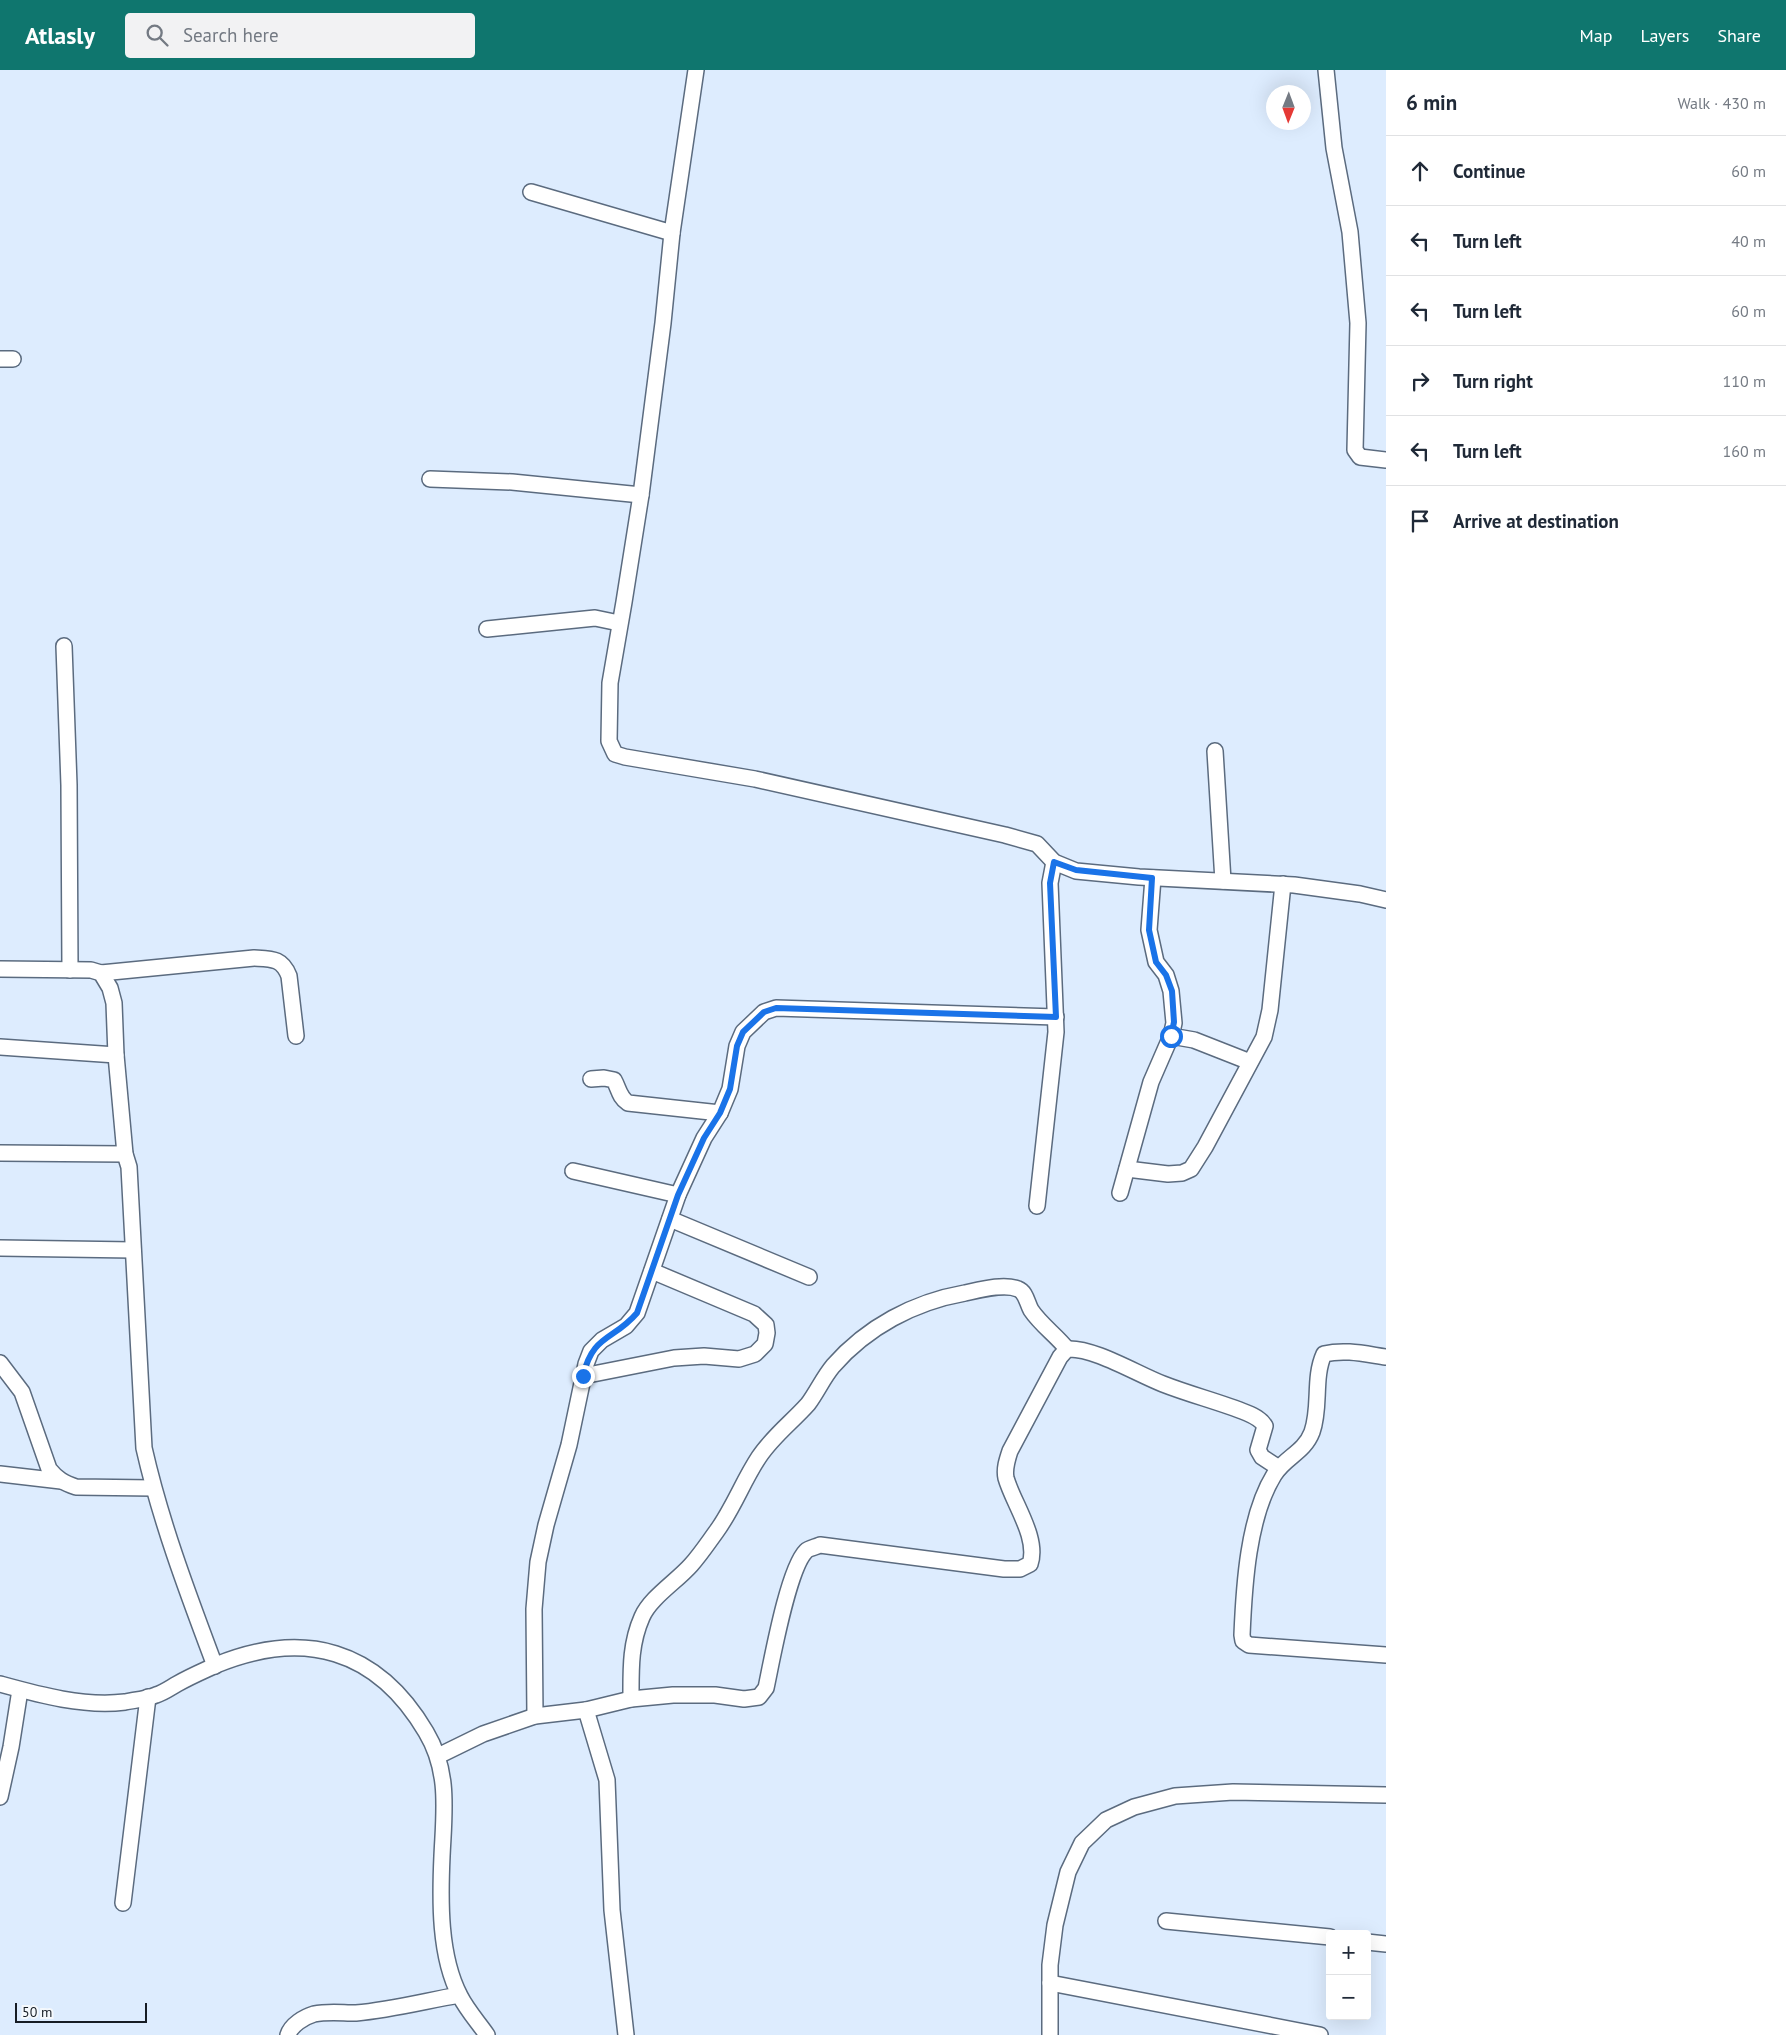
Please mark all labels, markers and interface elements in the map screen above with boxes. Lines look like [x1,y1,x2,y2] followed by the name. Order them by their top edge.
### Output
[125,13,475,58] search box
[25,20,95,51] text: Atlasly
[143,21,171,49] icon: search
[183,23,279,47] text: Search here
[1580,24,1612,47] text: Map
[1640,24,1689,47] text: Layers
[1717,24,1761,47] text: Share
[1266,85,1311,130] north arrow
[1406,89,1457,116] text: 6 min
[1677,93,1766,113] text: Walk · 430 m
[1406,157,1434,185] icon: ahead
[1453,159,1525,183] text: Continue
[1731,161,1766,181] text: 60 m
[1406,227,1434,255] icon: left
[1453,229,1522,253] text: Turn left
[1731,231,1766,251] text: 40 m
[1406,297,1434,325] icon: left
[1453,299,1522,323] text: Turn left
[1731,301,1766,321] text: 60 m
[1406,367,1434,395] icon: right
[1453,369,1533,393] text: Turn right
[1723,371,1766,391] text: 110 m
[1406,437,1434,465] icon: left
[1453,439,1522,463] text: Turn left
[1723,441,1766,461] text: 160 m
[1406,507,1434,535] icon: arrive
[1453,509,1619,533] text: Arrive at destination
[1160,1025,1183,1048] route start
[572,1365,595,1388] route end
[1326,1930,1371,2020] map controls
[1326,1930,1371,1975] button: +
[1326,1975,1371,2020] button: −
[15,2000,148,2023] scale bar
[22,2003,52,2021] text: 50 m

